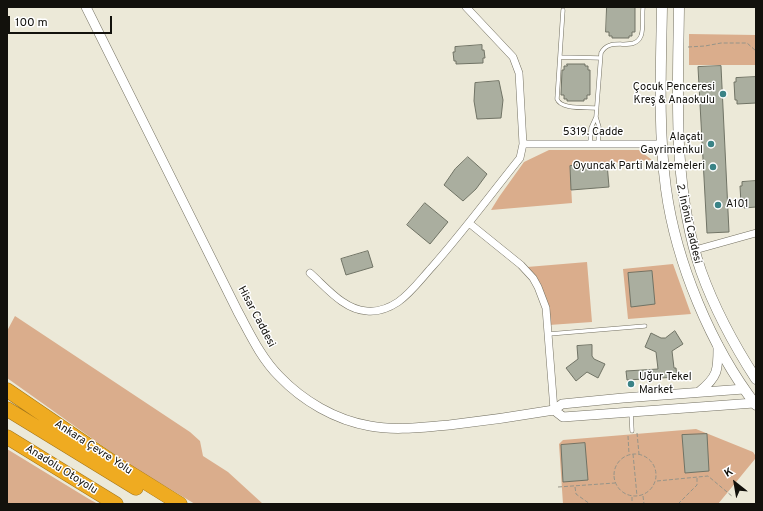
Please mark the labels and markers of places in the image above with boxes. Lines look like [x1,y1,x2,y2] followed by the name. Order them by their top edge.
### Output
[633,81,715,107] place label: Çocuk Penceresi Kreş & Anaokulu
[718,89,728,99] marker: Çocuk Penceresi Kreş & Anaokulu
[640,131,703,157] place label: Alaçatı Gayrimenkul
[706,139,716,149] marker: Alaçatı Gayrimenkul
[573,160,705,174] place label: Oyuncak Parti Malzemeleri
[708,162,718,172] marker: Oyuncak Parti Malzemeleri
[726,198,749,212] place label: A101
[713,200,723,210] marker: A101
[639,371,692,397] place label: Uğur Tekel Market
[626,379,636,389] marker: Uğur Tekel Market

